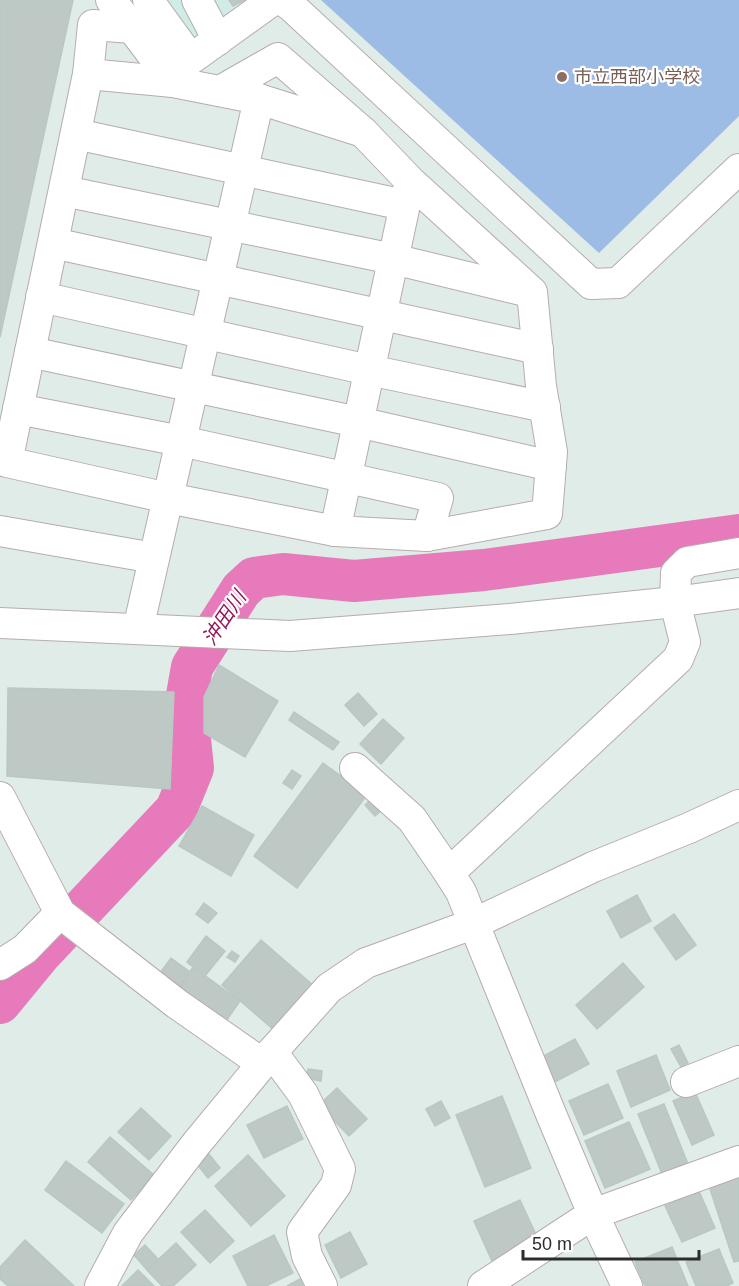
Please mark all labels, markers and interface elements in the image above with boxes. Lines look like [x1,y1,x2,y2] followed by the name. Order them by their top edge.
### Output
[574,67,700,87] place label: 市立西部小学校
[555,70,569,84] marker: 市立西部小学校
[198,585,251,649] water label: 沖田川
[523,1223,698,1261] scale bar
[532,1234,572,1254] text: 50 m

